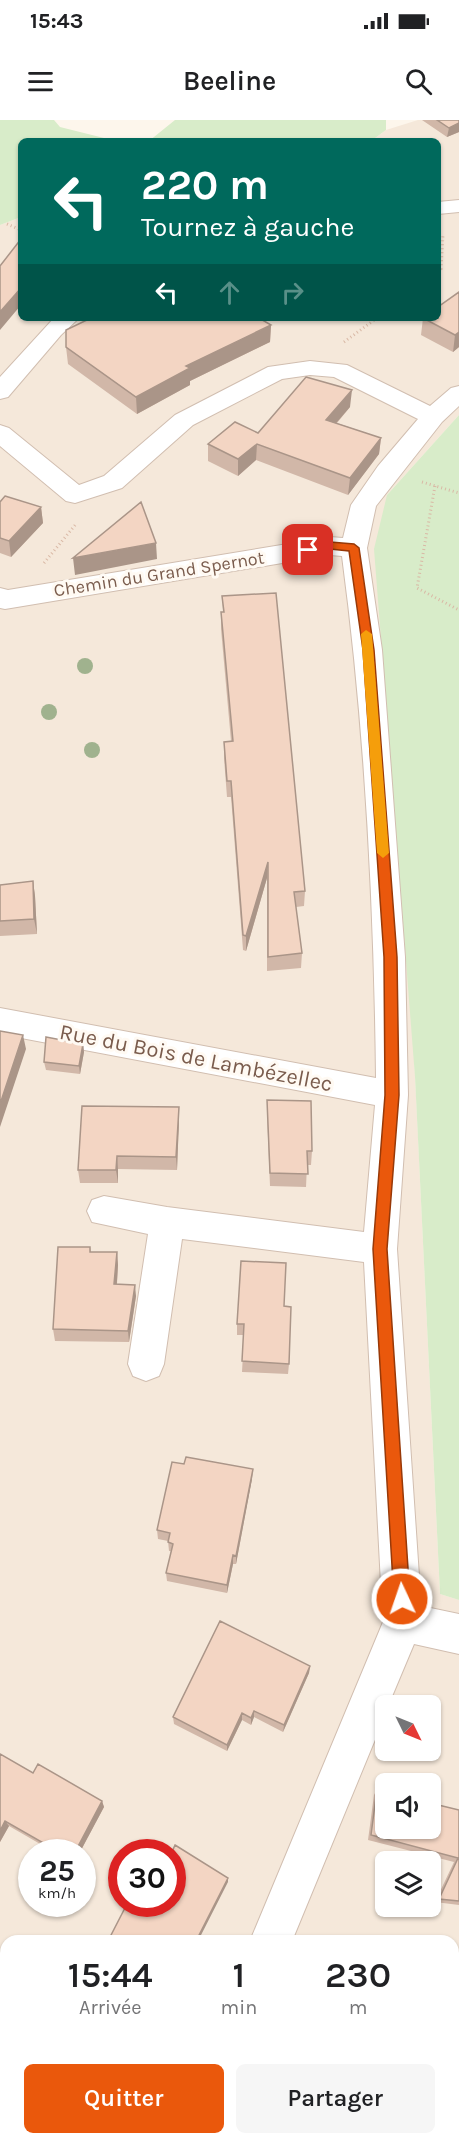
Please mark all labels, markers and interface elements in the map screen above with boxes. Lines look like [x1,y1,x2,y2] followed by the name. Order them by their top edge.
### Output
[30,8,83,34] text: 15:43
[24,65,57,98] icon: menu
[183,65,276,97] text: Beeline
[402,65,435,98] icon: search
[141,160,269,210] text: 220 m
[42,162,120,240] icon: left
[141,211,354,243] text: Tournez à gauche
[150,276,183,309] icon: left
[213,276,246,309] icon: ahead
[276,276,309,309] icon: right
[282,524,333,575] pin
[291,533,324,566] icon: arrive
[52,546,266,602] street label: Chemin du Grand Spernot
[57,1019,335,1097] street label: Rue du Bois de Lambézellec
[370,1567,434,1631] position arrow
[375,1695,441,1761] north arrow
[375,1695,441,1917] map controls
[375,1773,441,1839] button: sound
[108,1839,186,1917] speed limit sign: 30
[375,1851,441,1917] button: layers
[39,1853,75,1889] text: 25
[38,1884,76,1902] text: km/h
[68,1954,153,1996] text: 15:44
[233,1954,245,1996] text: 1
[325,1954,391,1996] text: 230
[79,1996,142,2019] text: Arrivée
[221,1996,257,2019] text: min
[349,1996,367,2019] text: m
[24,2064,224,2133] button: Quitter
[236,2064,435,2133] button: Partager

